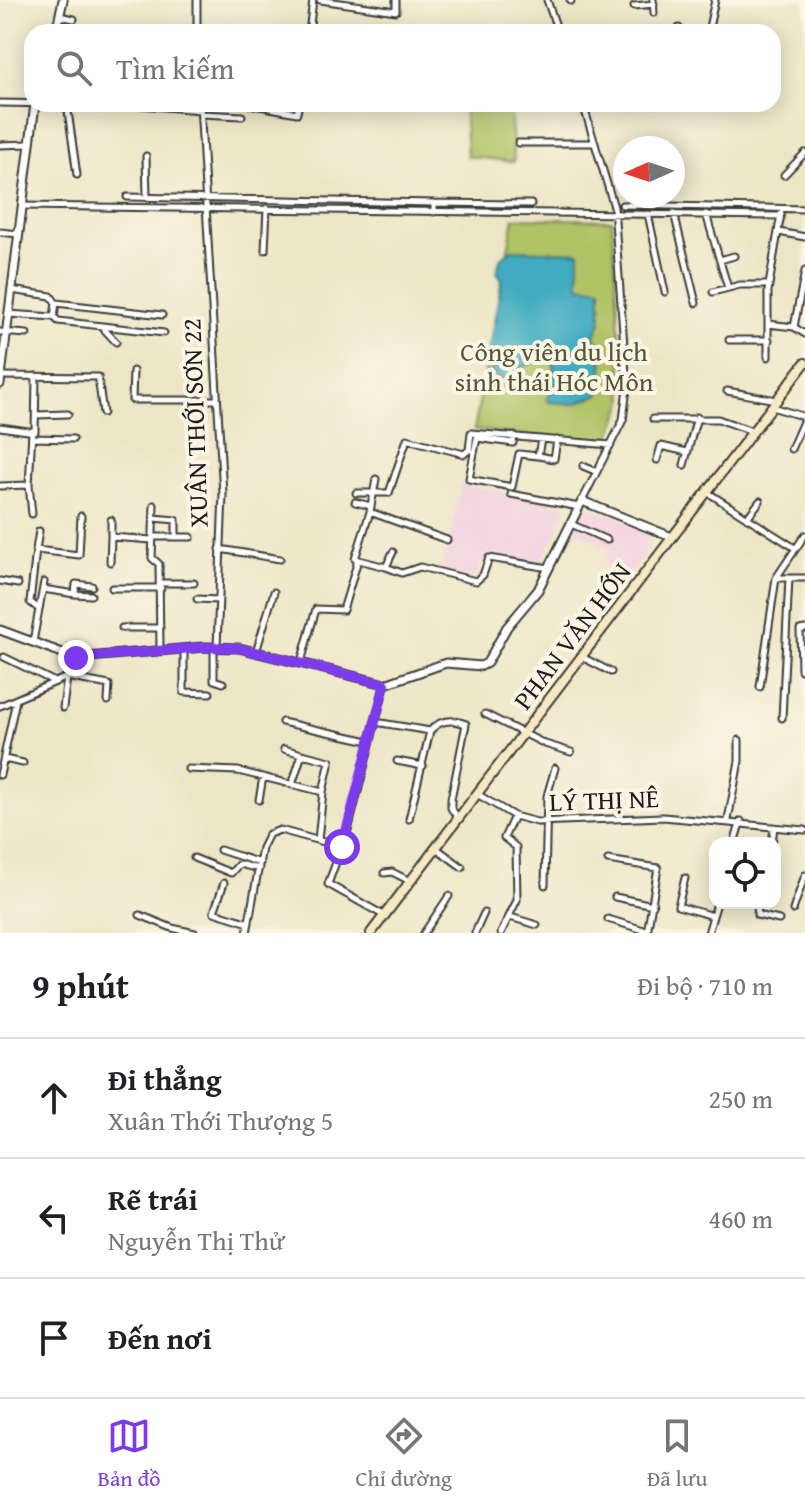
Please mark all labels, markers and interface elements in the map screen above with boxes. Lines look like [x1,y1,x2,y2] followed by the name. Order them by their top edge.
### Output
[24,24,781,112] search box
[52,46,96,90] icon: search
[116,46,235,90] text: Tìm kiếm
[613,136,685,208] north arrow
[171,318,218,528] street label: XUÂN THỚI SƠN 22
[455,332,654,401] park label: Công viên du lịch sinh thái Hóc Môn
[503,554,640,717] street label: PHAN VĂN HỚN
[58,640,94,676] route end
[548,778,659,821] street label: LÝ THỊ NÊ
[324,829,360,865] route start
[709,837,781,909] map controls
[709,837,781,909] button: locate
[32,961,129,1010] text: 9 phút
[637,966,773,1005] text: Đi bộ · 710 m
[108,1057,221,1101] text: Đi thẳng
[32,1076,76,1120] icon: ahead
[708,1079,773,1118] text: 250 m
[108,1101,333,1140] text: Xuân Thới Thượng 5
[108,1177,198,1221] text: Rẽ trái
[32,1196,76,1240] icon: left
[708,1199,773,1238] text: 460 m
[108,1221,285,1260] text: Nguyễn Thị Thử
[32,1316,76,1360] icon: arrive
[108,1316,212,1360] text: Đến nơi
[97,1414,161,1494] tab: Bản đồ
[355,1414,452,1494] tab: Chỉ đường
[647,1414,708,1494] tab: Đã lưu

